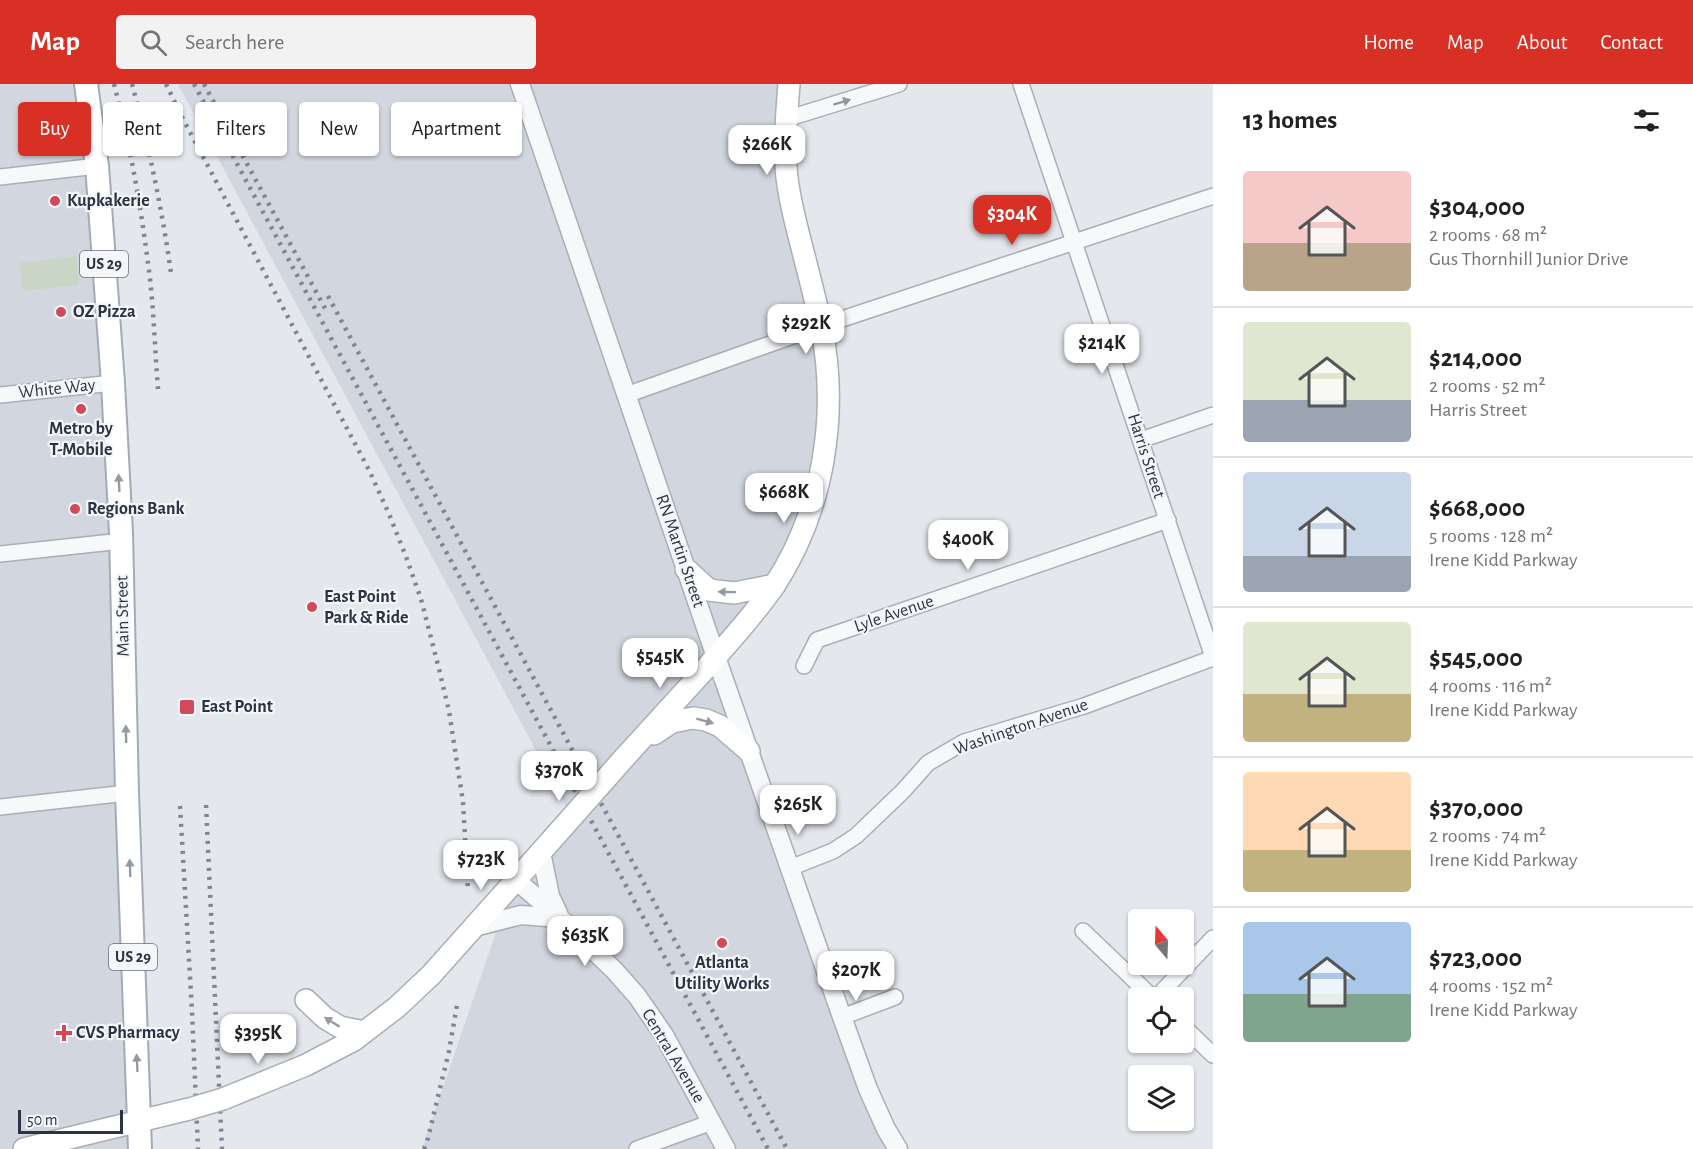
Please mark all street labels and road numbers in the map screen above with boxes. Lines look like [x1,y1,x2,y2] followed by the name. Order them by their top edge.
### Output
[80,251,128,277] road number: US 29
[18,376,97,402] street label: White Way
[1124,411,1168,501] street label: Harris Street
[652,492,708,610] street label: RN Martin Street
[113,575,133,657] street label: Main Street
[852,592,936,636] street label: Lyle Avenue
[952,696,1090,758] street label: Washington Avenue
[109,944,157,970] road number: US 29
[638,1006,708,1106] street label: Central Avenue

